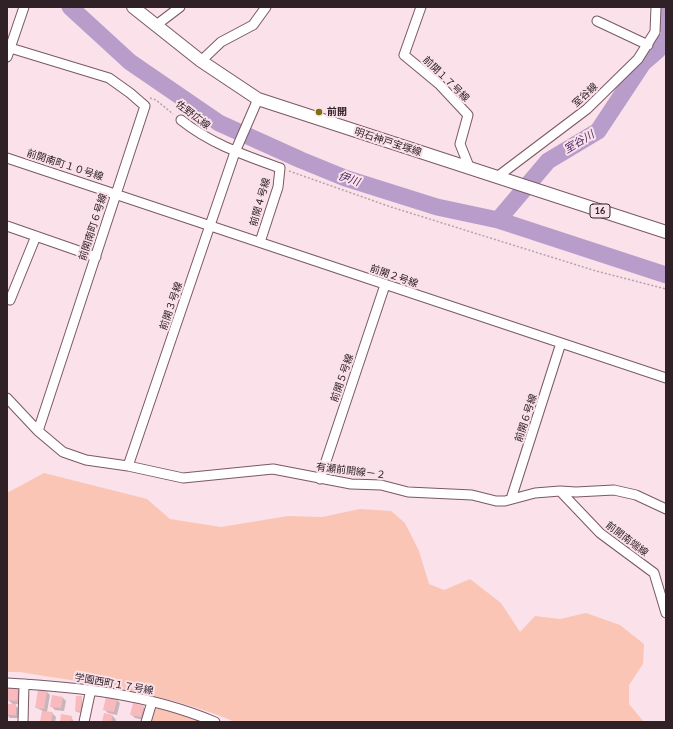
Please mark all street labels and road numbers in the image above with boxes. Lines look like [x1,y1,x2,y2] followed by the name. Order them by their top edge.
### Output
[420,54,472,104] street label: 前開１７号線
[570,81,600,109] street label: 室谷線
[173,98,213,132] street label: 佐野広線
[353,125,423,159] street label: 明石神戸宝塚線
[25,147,105,183] street label: 前開南町１０号線
[247,176,273,228] street label: 前開４号線
[76,192,110,262] street label: 前開南町６号線
[590,204,610,218] road number: 16
[368,262,420,290] street label: 前開２号線
[157,280,185,332] street label: 前開３号線
[328,352,356,404] street label: 前開５号線
[513,392,539,444] street label: 前開６号線
[316,461,386,481] street label: 有瀬前開線－２
[603,519,651,559] street label: 前開南端線
[74,671,154,697] street label: 学園西町１７号線

